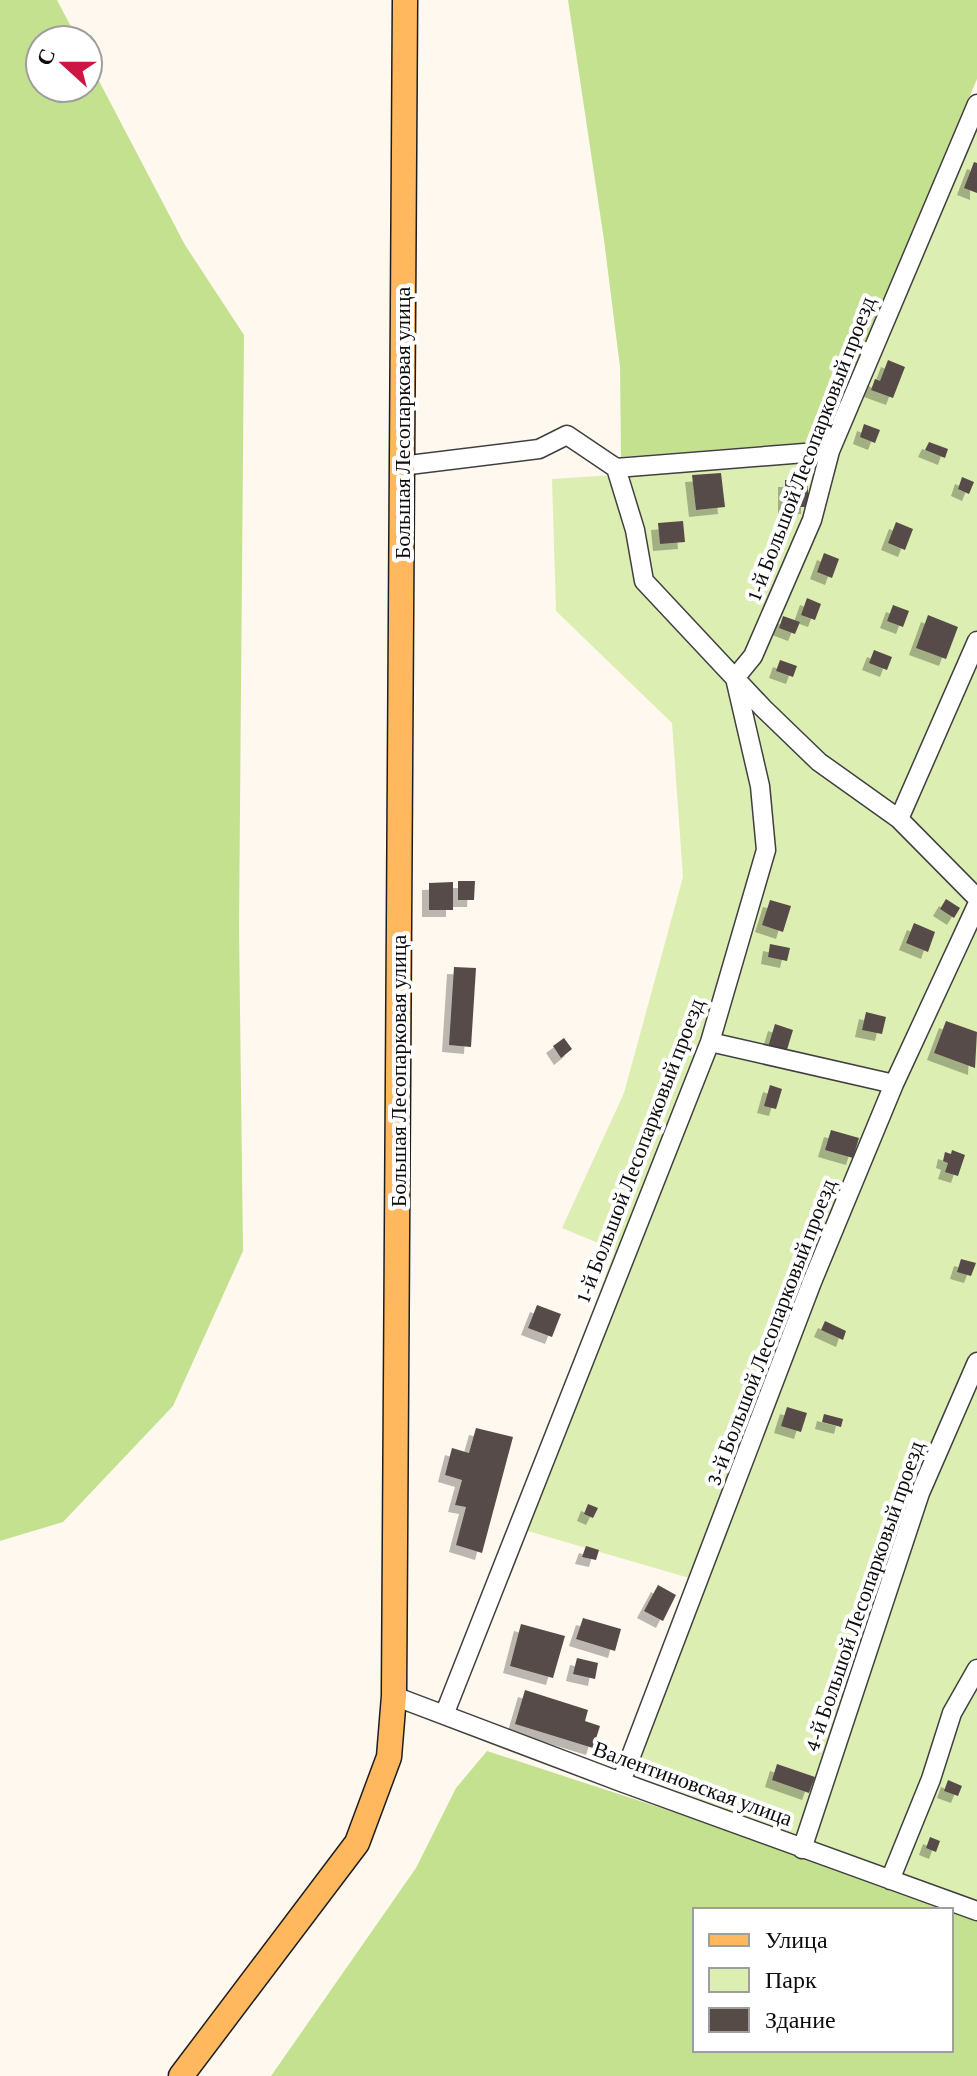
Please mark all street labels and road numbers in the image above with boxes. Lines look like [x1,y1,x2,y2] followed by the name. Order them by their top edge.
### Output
[390,286,415,559] street label: Большая Лесопарковая улица
[741,293,880,603] street label: 1-й Большой Лесопарковый проезд
[386,934,411,1207] street label: Большая Лесопарковая улица
[570,995,709,1305] street label: 1-й Большой Лесопарковый проезд
[700,1175,841,1489] street label: 3-й Большой Лесопарковый проезд
[798,1438,929,1755] street label: 4-й Большой Лесопарковый проезд
[590,1736,796,1831] street label: Валентиновская улица

